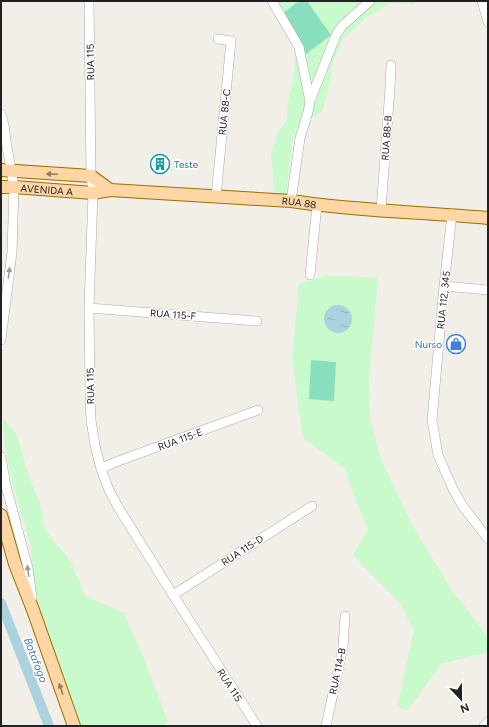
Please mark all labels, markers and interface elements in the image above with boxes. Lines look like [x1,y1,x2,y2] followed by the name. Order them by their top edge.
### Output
[84,43,97,80] street label: RUA 115
[216,88,233,136] street label: RUA 88-C
[378,115,395,161] street label: RUA 88-B
[149,153,171,175] building icon: Teste
[174,158,199,171] place label: Teste
[46,171,58,178] one-way arrow
[20,182,74,198] street label: AVENIDA A
[281,194,317,211] street label: RUA 88
[6,267,12,279] one-way arrow
[434,270,453,330] street label: RUA 112, 345
[149,306,197,323] street label: RUA 115-F
[445,333,467,355] shop icon: Nurso
[415,338,442,351] place label: Nurso
[84,367,97,404] street label: RUA 115
[156,425,204,454] street label: RUA 115-E
[219,532,266,569] street label: RUA 115-D
[25,565,31,577] one-way arrow
[21,636,50,685] water label: Botafogo
[326,647,349,696] street label: RUA 114-B
[214,666,245,704] street label: RUA 115
[441,679,481,719] north arrow
[58,683,64,695] one-way arrow
[458,700,471,715] text: N

